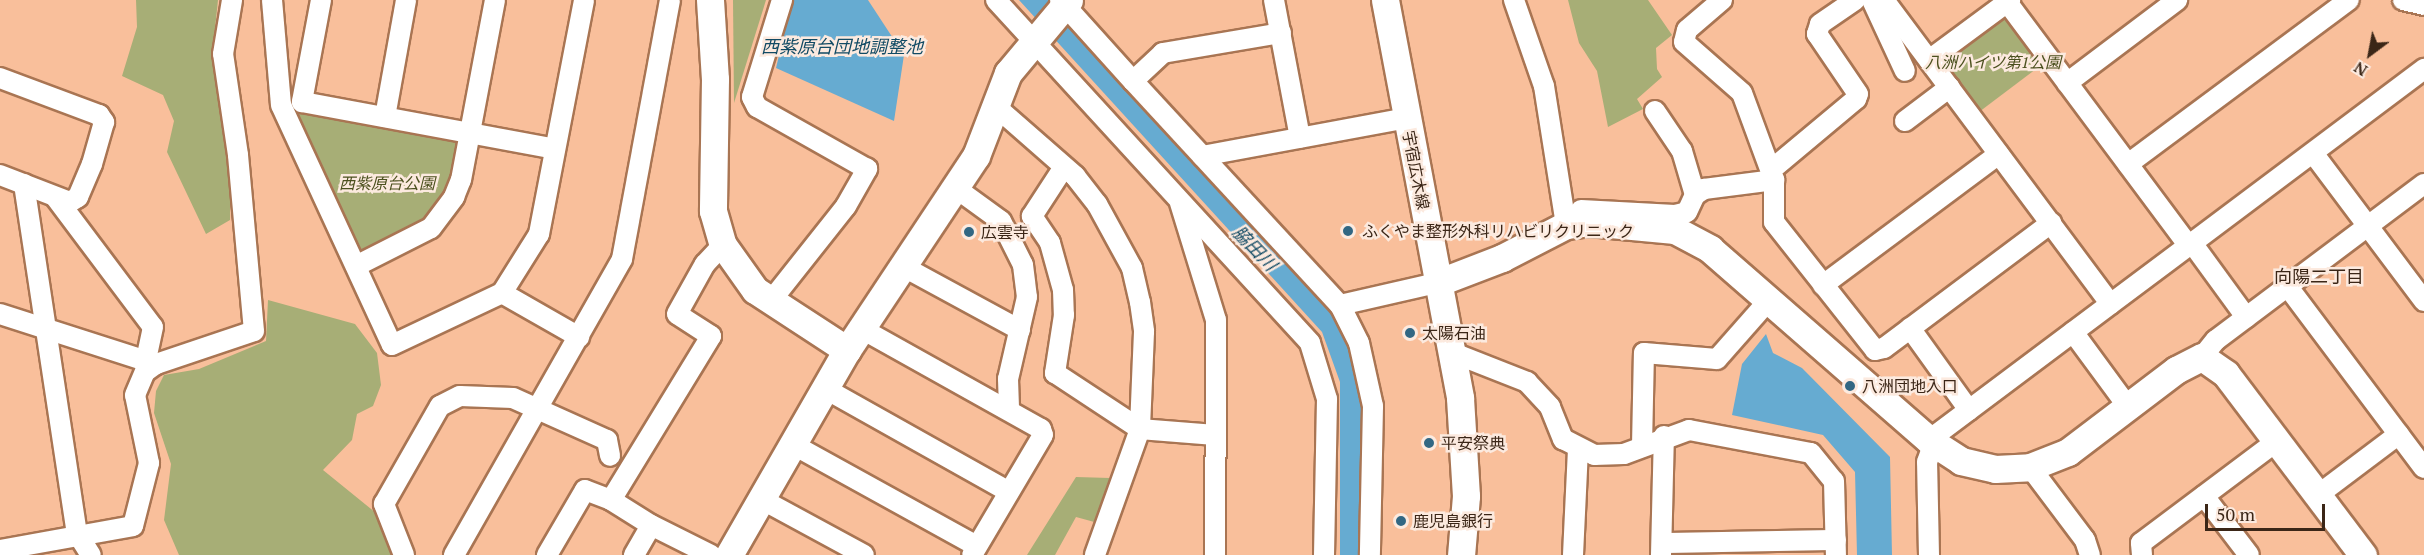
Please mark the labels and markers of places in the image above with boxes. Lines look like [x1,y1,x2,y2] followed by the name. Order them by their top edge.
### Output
[1362,221,1634,241] place label: ふくやま整形外科リハビリクリニック
[981,222,1029,242] place label: 広雲寺
[1339,222,1357,240] marker: ふくやま整形外科リハビリクリニック
[962,225,976,239] marker: 広雲寺
[1422,323,1486,343] place label: 太陽石油
[1403,326,1417,340] marker: 太陽石油
[1862,376,1958,396] place label: 八洲団地入口
[1843,379,1857,393] marker: 八洲団地入口
[1441,433,1505,453] place label: 平安祭典
[1422,436,1436,450] marker: 平安祭典
[1413,511,1493,531] place label: 鹿児島銀行
[1394,514,1408,528] marker: 鹿児島銀行

